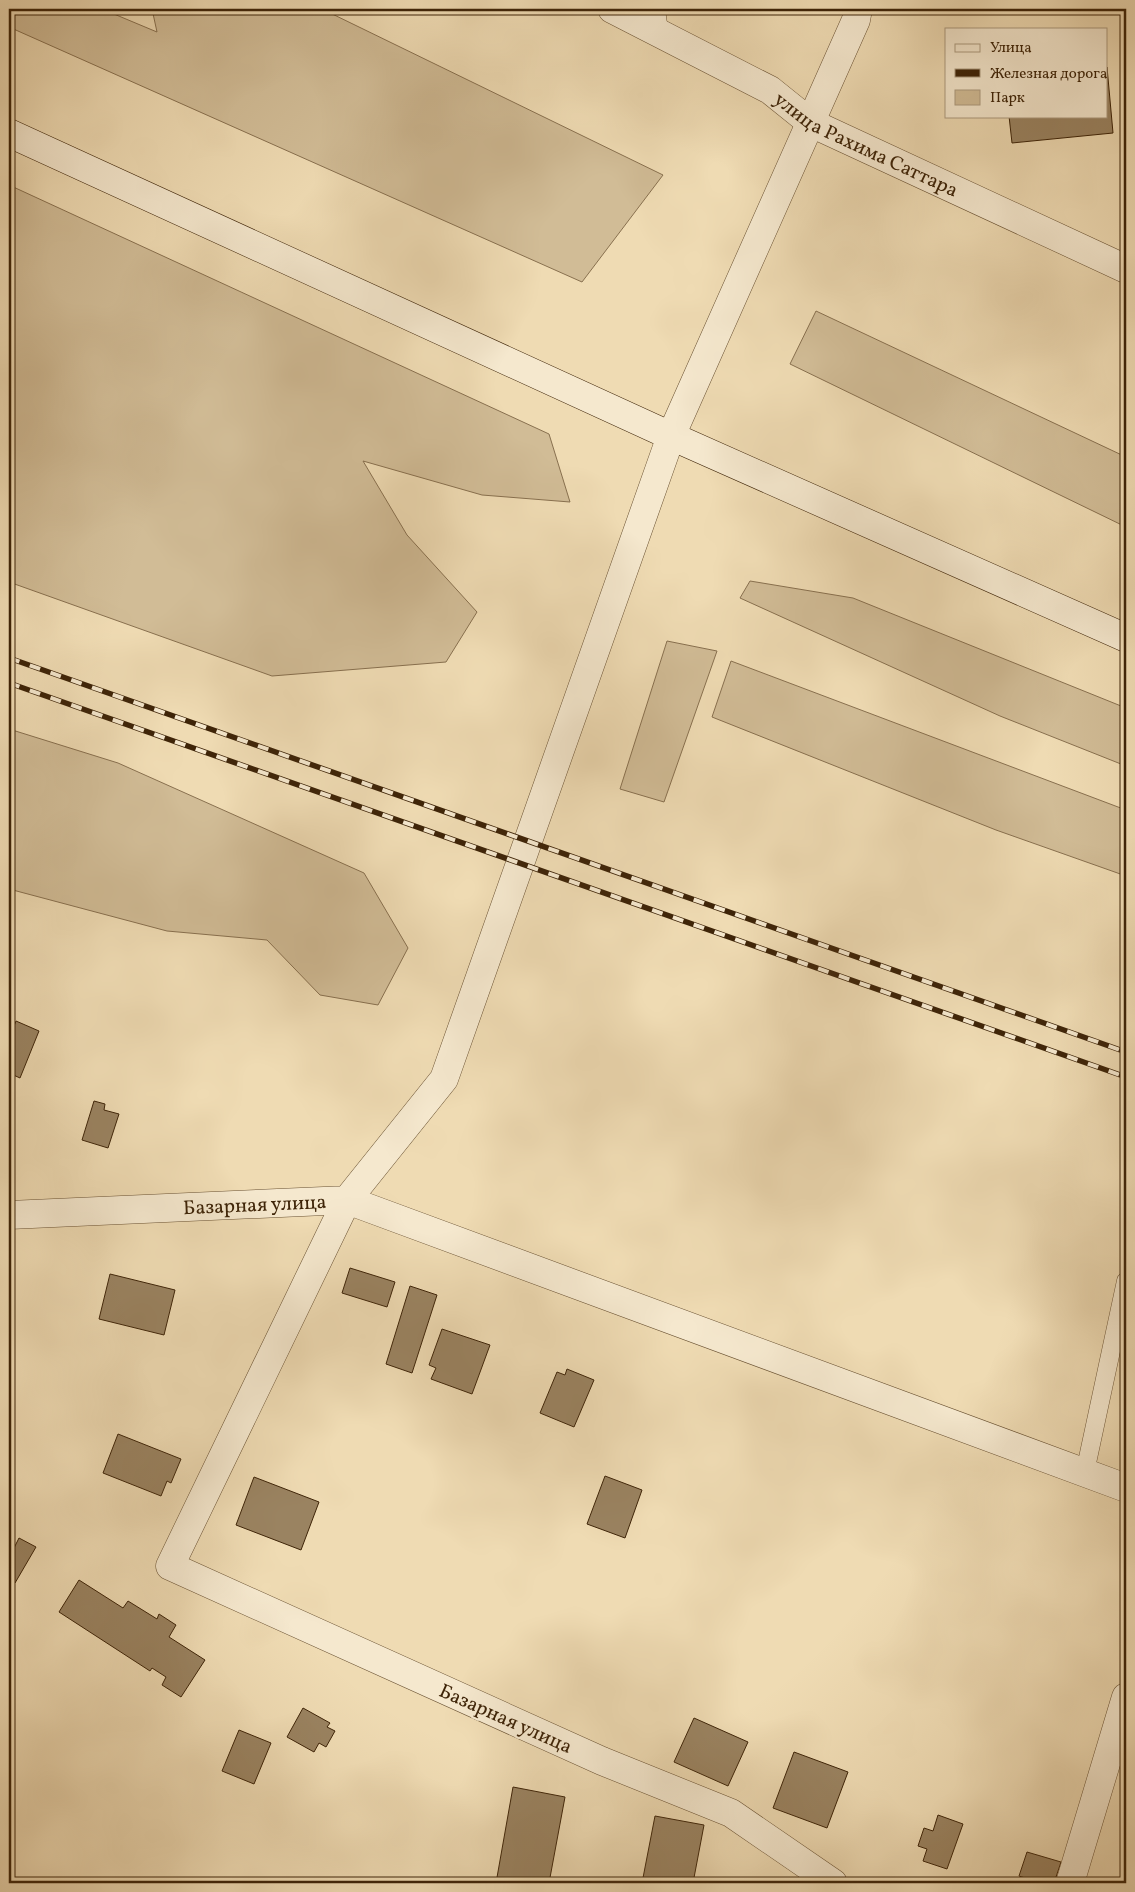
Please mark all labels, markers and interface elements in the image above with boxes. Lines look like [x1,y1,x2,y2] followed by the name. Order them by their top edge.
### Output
[945,28,1108,118] legend
[990,38,1032,59] text: Улица
[990,64,1107,85] text: Железная дорога
[767,86,962,205] street label: улица Рахима Саттара
[990,88,1025,109] text: Парк
[183,1189,327,1223] street label: Базарная улица
[434,1678,576,1762] street label: Базарная улица

